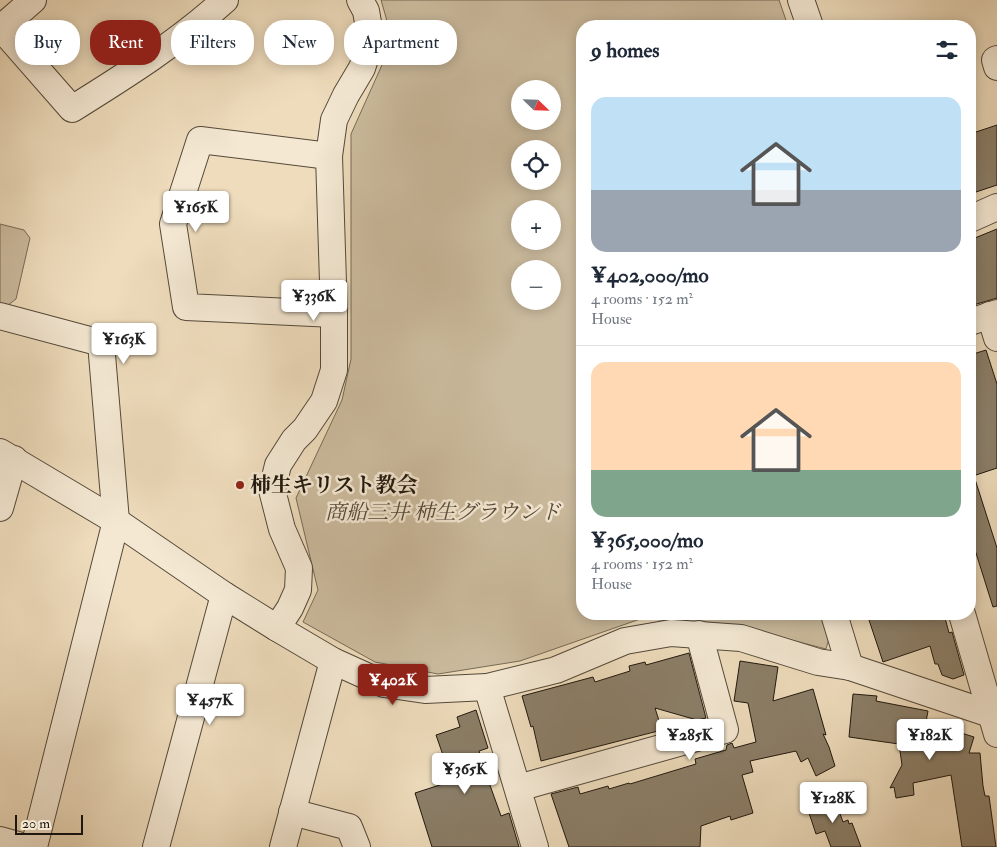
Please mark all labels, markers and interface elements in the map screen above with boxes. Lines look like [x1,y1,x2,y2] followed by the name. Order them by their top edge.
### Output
[15,20,80,65] chip: Buy
[90,20,161,65] chip: Rent
[171,20,254,65] chip: Filters
[264,20,334,65] chip: New
[344,20,457,65] chip: Apartment
[933,36,961,64] icon: filters
[591,37,660,64] text: 9 homes
[511,80,561,130] north arrow
[511,80,561,310] map controls
[731,129,821,219] icon: home
[511,140,561,190] button: locate
[161,190,231,233] pin: ¥165K
[174,197,218,217] text: ¥165K
[511,200,561,250] button: +
[511,260,561,310] button: −
[591,262,709,289] text: ¥402,000/mo
[279,280,349,322] pin: ¥336K
[292,286,336,306] text: ¥336K
[591,289,693,309] text: 4 rooms · 152 m²
[591,309,632,329] text: House
[89,322,159,365] pin: ¥163K
[102,329,146,349] text: ¥163K
[731,395,821,485] icon: home
[250,472,418,499] place label: 柿生キリスト教会
[234,479,246,491] marker: 柿生キリスト教会
[325,499,562,526] park label: 商船三井 柿生グラウンド
[591,527,703,554] text: ¥365,000/mo
[591,554,693,574] text: 4 rooms · 152 m²
[591,574,632,594] text: House
[358,664,428,706] pin: ¥402K
[369,670,417,690] text: ¥402K
[175,684,245,726] pin: ¥457K
[187,690,233,710] text: ¥457K
[655,718,725,761] pin: ¥285K
[895,718,965,761] pin: ¥182K
[667,725,713,745] text: ¥285K
[908,725,952,745] text: ¥182K
[430,752,500,795] pin: ¥365K
[443,759,487,779] text: ¥365K
[798,782,868,824] pin: ¥128K
[811,788,855,808] text: ¥128K
[15,812,82,835] scale bar
[22,815,50,832] text: 20 m

